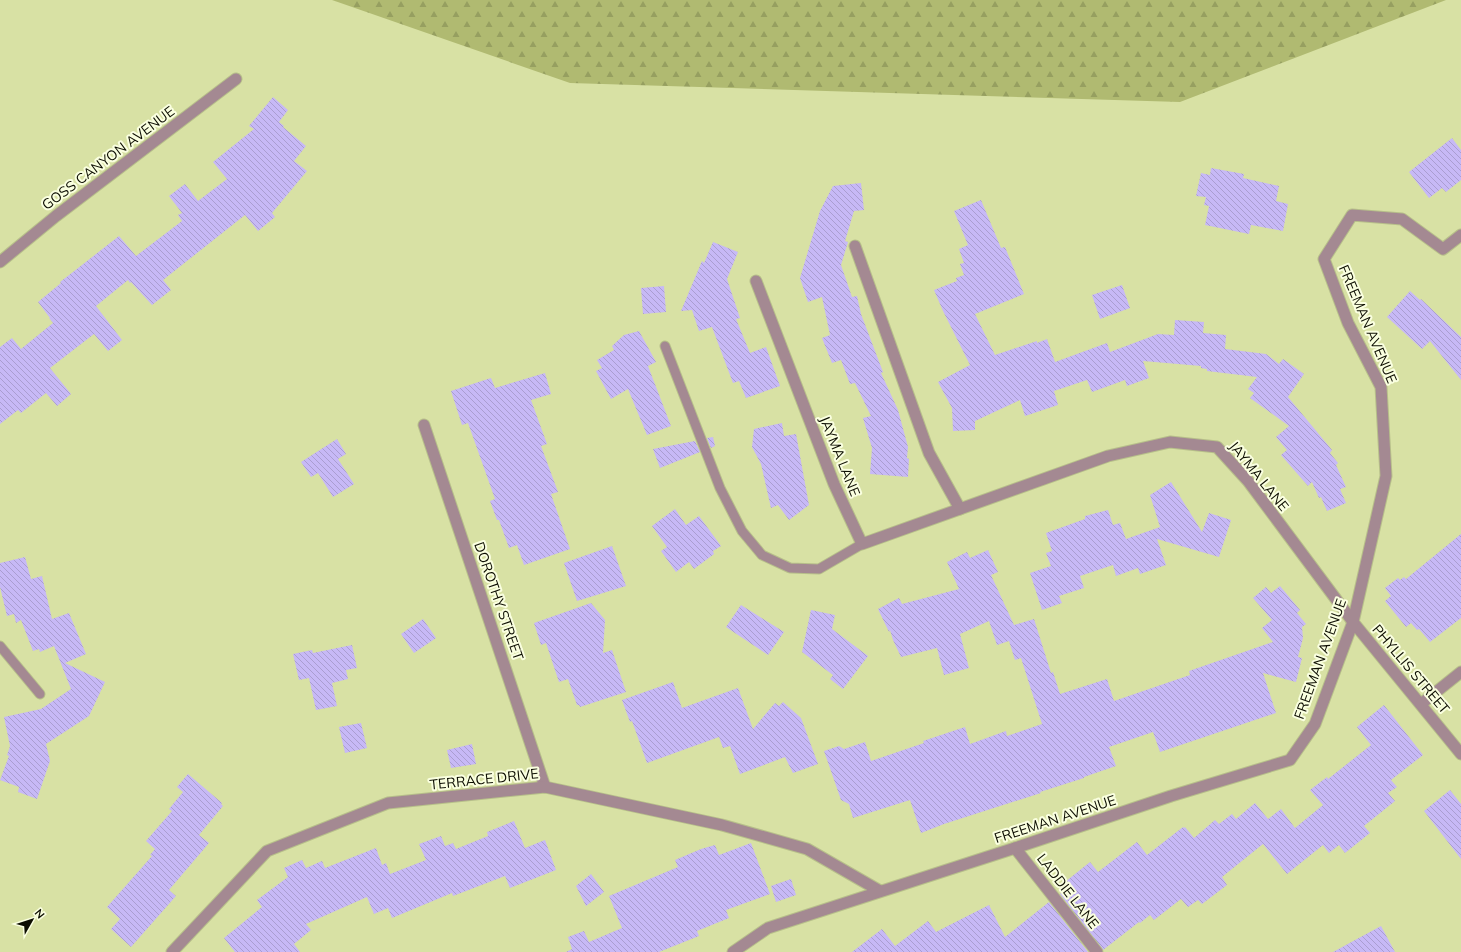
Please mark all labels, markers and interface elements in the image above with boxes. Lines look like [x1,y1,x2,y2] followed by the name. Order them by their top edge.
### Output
[38,102,178,214] street label: GOSS CANYON AVENUE
[1335,262,1401,386] street label: FREEMAN AVENUE
[816,413,864,499] street label: JAYMA LANE
[1225,437,1293,515] street label: JAYMA LANE
[470,540,528,663] street label: DOROTHY STREET
[1290,596,1350,722] street label: FREEMAN AVENUE
[1368,621,1454,718] street label: PHYLLIS STREET
[429,764,539,794] street label: TERRACE DRIVE
[992,791,1118,847] street label: FREEMAN AVENUE
[1033,850,1103,932] street label: LADDIE LANE
[12,900,52,940] north arrow
[32,906,48,921] text: N

